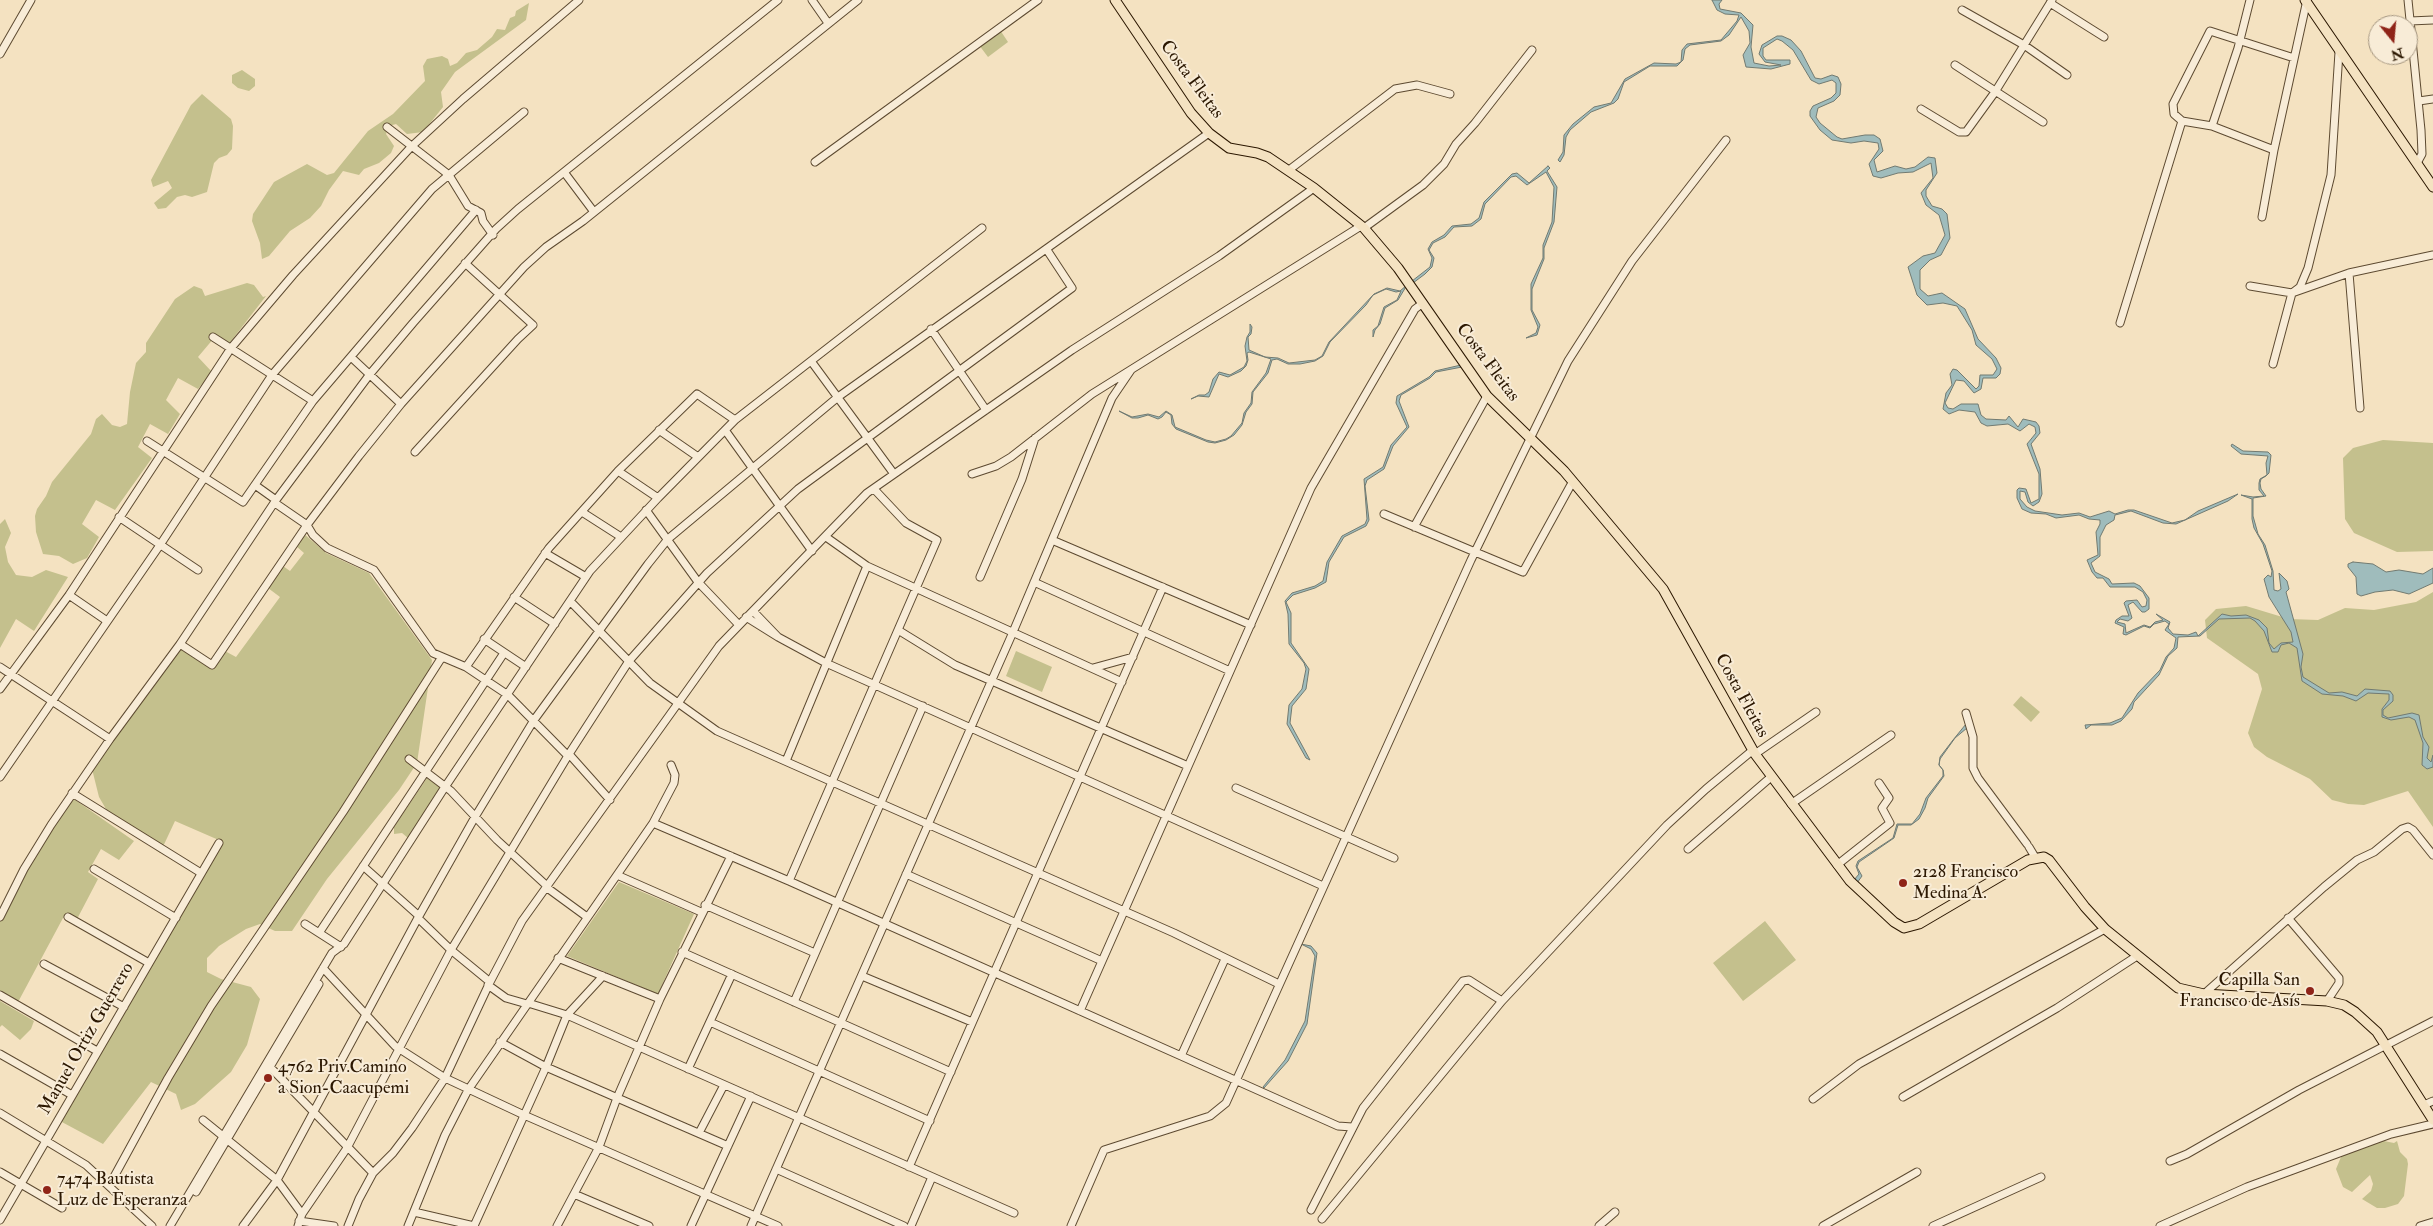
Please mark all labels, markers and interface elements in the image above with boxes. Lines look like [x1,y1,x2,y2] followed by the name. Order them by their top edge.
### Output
[2368,15,2418,65] north arrow
[1155,37,1227,123] street label: Costa Fleitas
[2389,44,2406,64] text: N
[1451,320,1523,406] street label: Costa Fleitas
[1709,650,1773,742] street label: Costa Fleitas
[1913,862,2018,904] place label: 2128 Francisco Medina A.
[1897,877,1909,889] marker: 2128 Francisco Medina A.
[35,959,139,1119] street label: Manuel Ortiz Guerrero
[2179,970,2300,1012] place label: Capilla San Francisco de Asís
[2304,985,2316,997] marker: Capilla San Francisco de Asís
[278,1057,409,1100] place label: 4762 Priv.Camino a Sion-Caacupemi
[262,1072,274,1084] marker: 4762 Priv.Camino a Sion-Caacupemi
[57,1169,187,1212] place label: 7474 Bautista Luz de Esperanza
[41,1184,53,1196] marker: 7474 Bautista Luz de Esperanza

